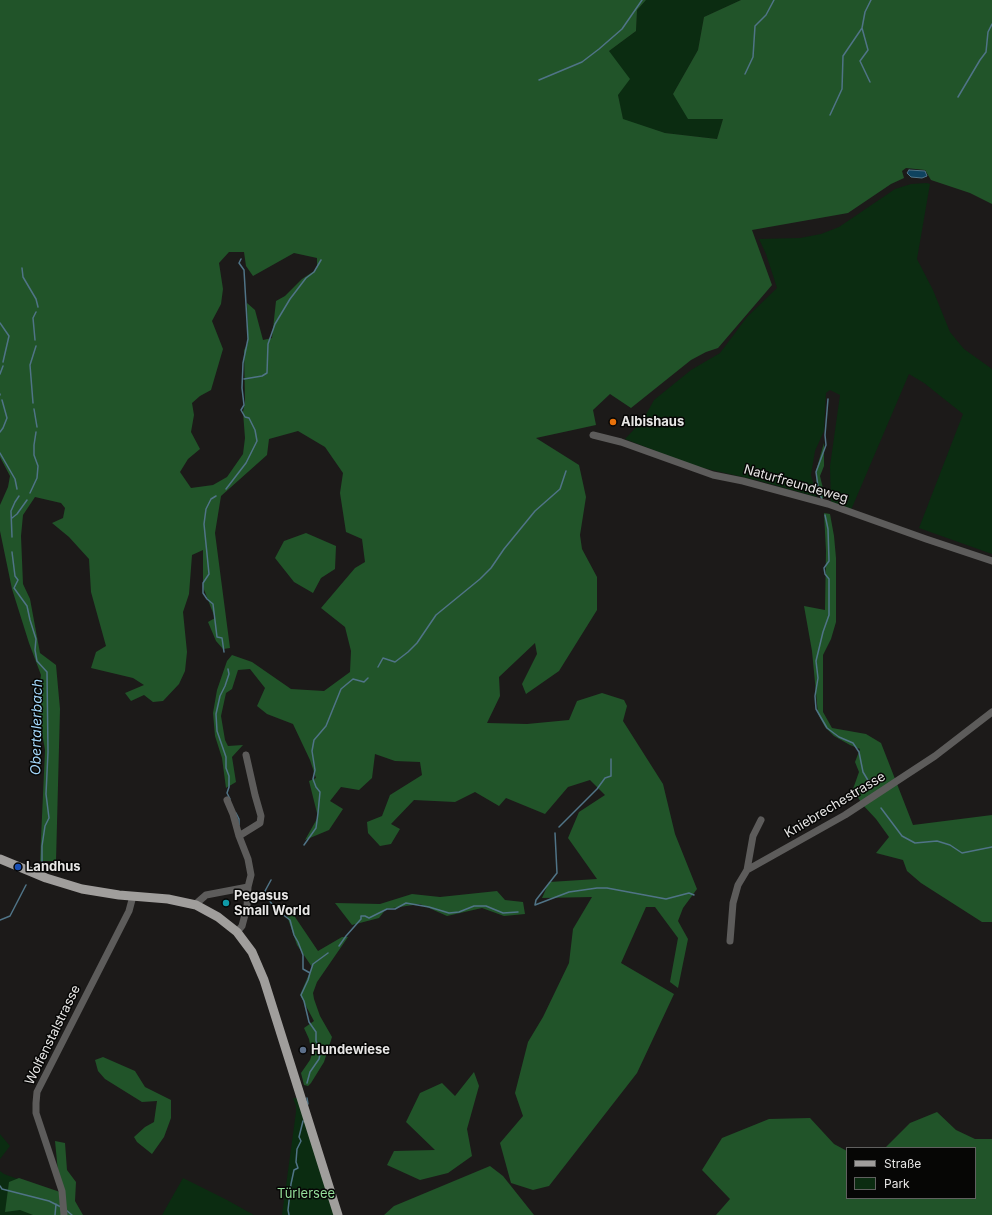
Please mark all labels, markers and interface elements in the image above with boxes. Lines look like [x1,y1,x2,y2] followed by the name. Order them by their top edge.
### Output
[621,414,684,430] place label: Albishaus
[608,417,618,427] marker: Albishaus
[742,462,850,506] street label: Naturfreundeweg
[28,679,46,775] water label: Obertalerbach
[782,769,888,841] street label: Kniebrechestrasse
[26,859,81,875] place label: Landhus
[13,862,23,872] marker: Landhus
[234,888,310,919] place label: Pegasus Small World
[221,898,231,908] marker: Pegasus Small World
[22,983,84,1087] street label: Wolfenstalstrasse
[311,1042,390,1058] place label: Hundewiese
[298,1045,308,1055] marker: Hundewiese
[846,1147,976,1199] legend
[884,1156,921,1171] text: Straße
[884,1176,910,1191] text: Park
[277,1186,335,1202] park label: Türlersee

